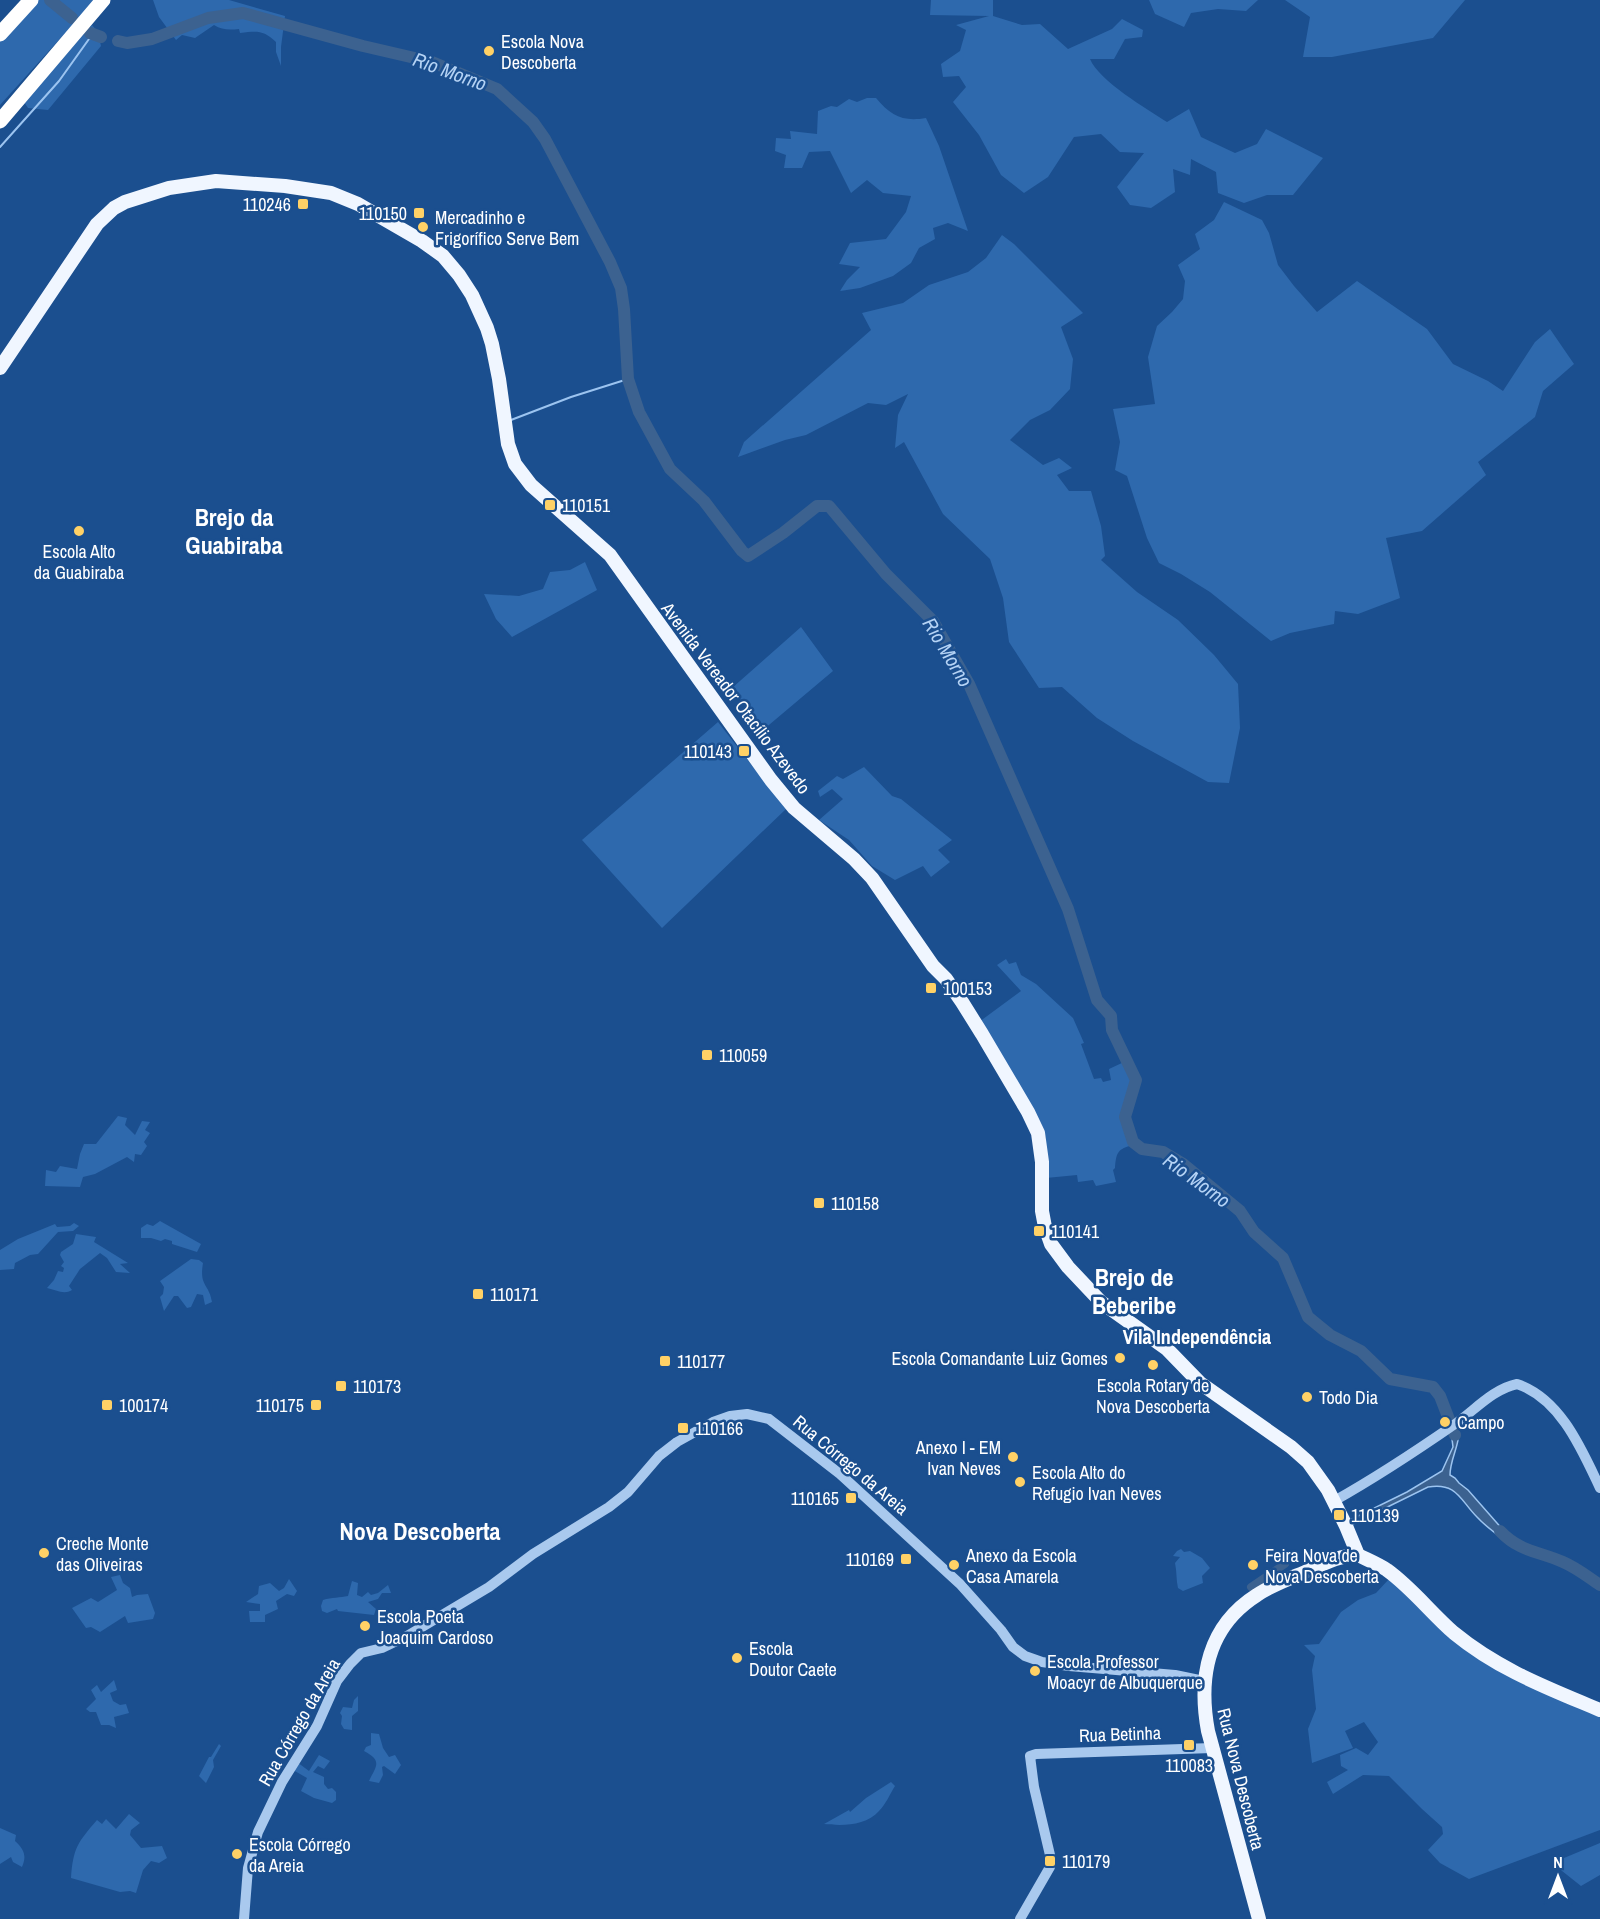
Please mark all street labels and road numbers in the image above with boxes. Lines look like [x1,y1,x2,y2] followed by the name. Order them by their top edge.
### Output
[655,596,816,799] street label: Avenida Vereador Otacílio Azevedo
[788,1409,914,1521] street label: Rua Córrego da Areia
[252,1654,346,1790] street label: Rua Córrego da Areia
[1211,1706,1271,1852] street label: Rua Nova Descoberta
[1079,1720,1161,1748] street label: Rua Betinha

